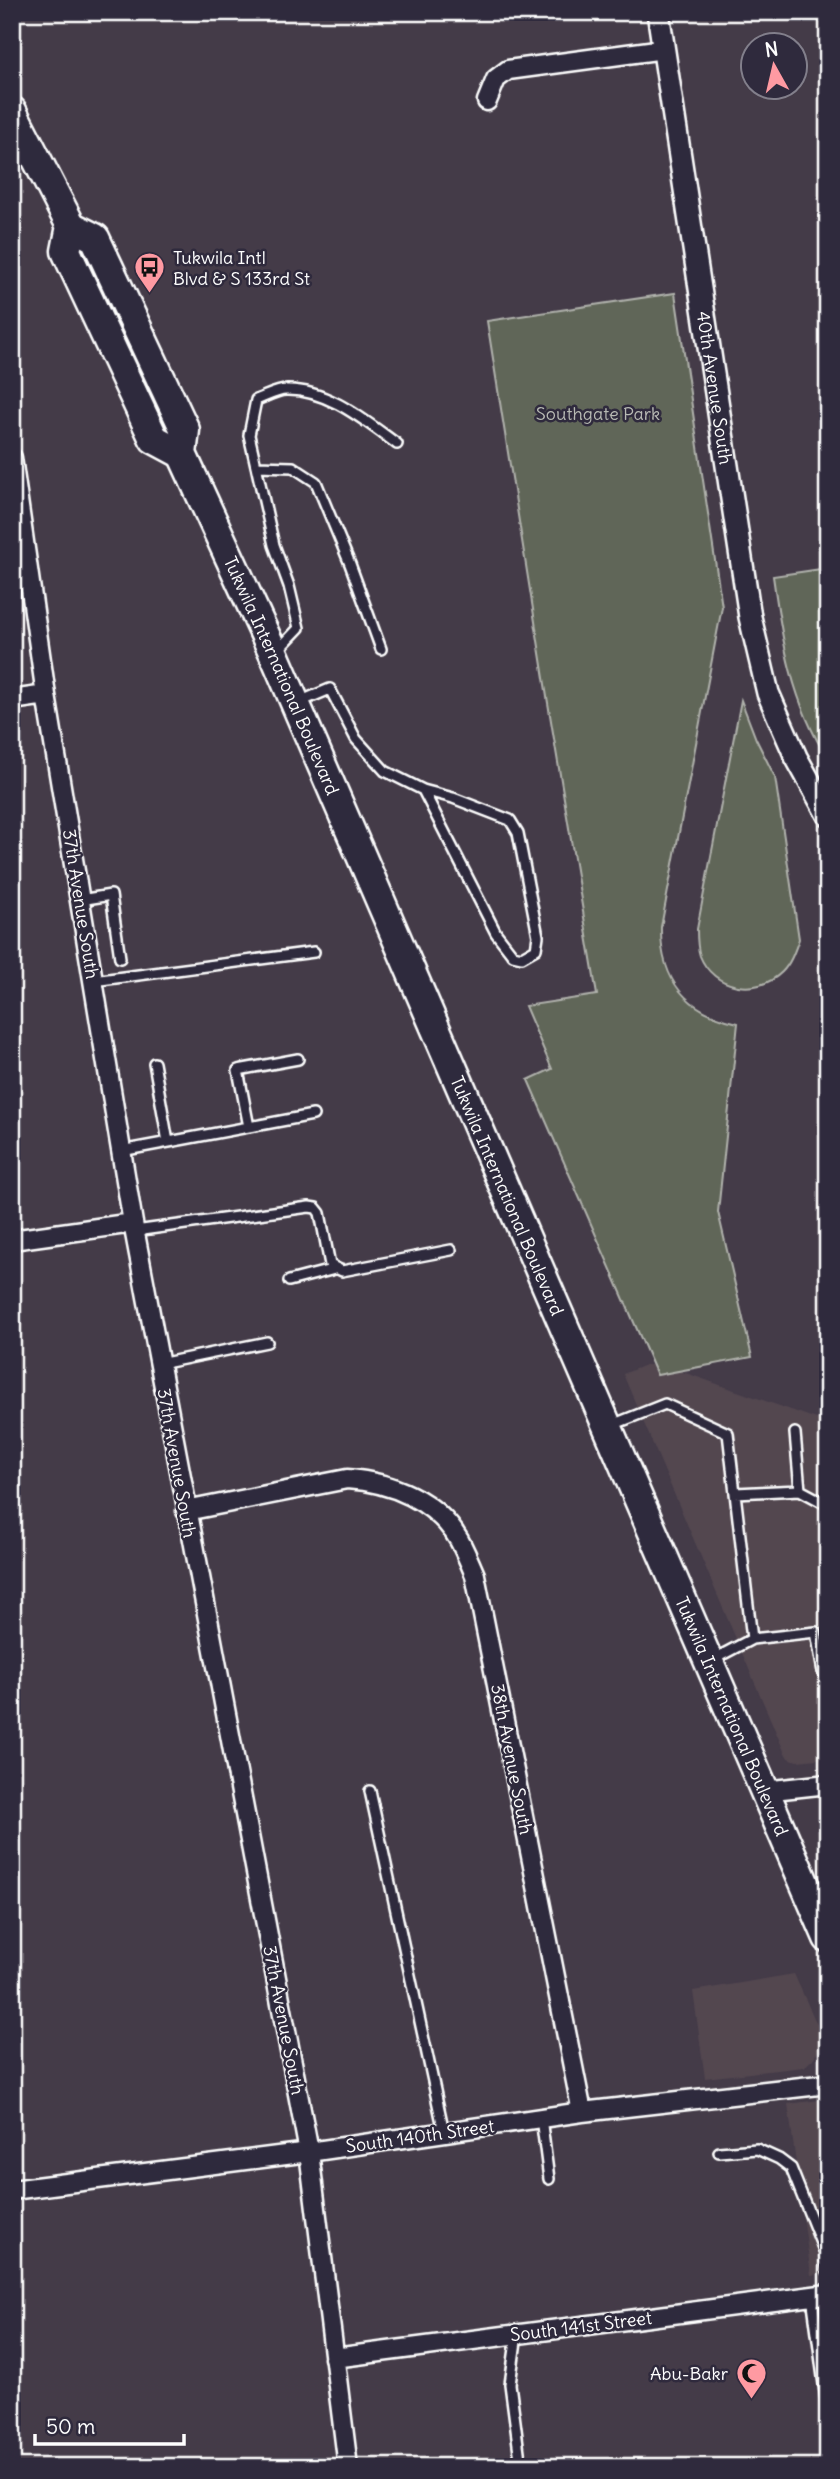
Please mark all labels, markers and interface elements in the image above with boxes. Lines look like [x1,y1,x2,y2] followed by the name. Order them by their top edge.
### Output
[738,32,808,102] north arrow
[763,36,780,62] text: N
[173,246,310,290] place label: Tukwila Intl Blvd & S 133rd St
[133,250,167,294] bus stop icon: Tukwila Intl Blvd & S 133rd St
[692,309,738,466] street label: 40th Avenue South
[536,402,660,425] park label: Southgate Park
[219,552,345,799] street label: Tukwila International Boulevard
[58,827,104,981] street label: 37th Avenue South
[446,1072,570,1319] street label: Tukwila International Boulevard
[153,1386,201,1540] street label: 37th Avenue South
[671,1593,794,1840] street label: Tukwila International Boulevard
[486,1682,538,1836] street label: 38th Avenue South
[258,1943,310,2097] street label: 37th Avenue South
[344,2114,496,2158] street label: South 140th Street
[509,2306,653,2346] street label: South 141st Street
[734,2356,768,2400] mosque icon: Abu-Bakr
[650,2362,729,2385] place label: Abu-Bakr
[35,2402,184,2446] scale bar
[46,2413,95,2440] text: 50 m

